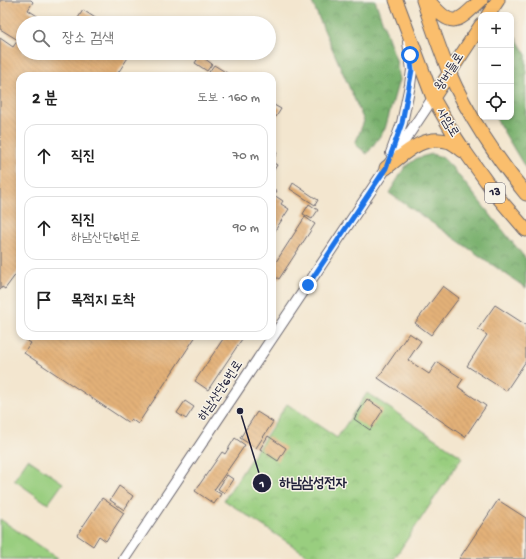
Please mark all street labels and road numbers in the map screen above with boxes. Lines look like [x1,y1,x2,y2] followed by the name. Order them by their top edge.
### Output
[432,50,468,94] street label: 왕버들로
[432,105,462,140] street label: 사암로
[485,183,505,203] road number: 13
[195,358,247,424] street label: 하남산단6번로

